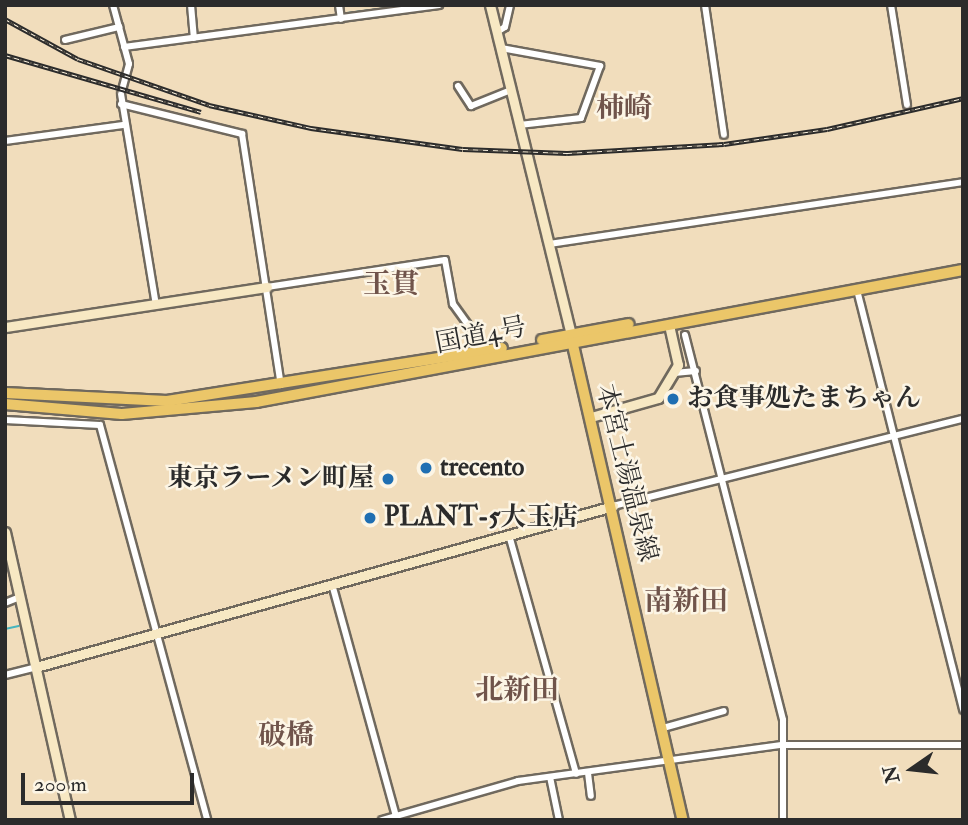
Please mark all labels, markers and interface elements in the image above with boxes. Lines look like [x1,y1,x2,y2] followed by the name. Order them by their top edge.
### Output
[596,92,652,126] district label: 柿崎
[363,268,419,302] district label: 玉貫
[433,312,529,360] street label: 国道4号
[589,381,663,565] street label: 本宮土湯温泉線
[687,383,921,415] place label: お食事処たまちゃん
[665,391,681,407] marker: お食事処たまちゃん
[440,452,524,484] place label: trecento
[418,460,434,476] marker: trecento
[166,463,374,495] place label: 東京ラーメン町屋
[380,471,396,487] marker: 東京ラーメン町屋
[384,502,578,534] place label: PLANT-5大玉店
[362,510,378,526] marker: PLANT-5大玉店
[644,585,728,619] district label: 南新田
[475,674,559,708] district label: 北新田
[258,719,314,753] district label: 破橋
[877,734,947,804] north arrow
[24,758,198,802] scale bar
[878,763,905,785] text: N
[34,771,87,798] text: 200 m

